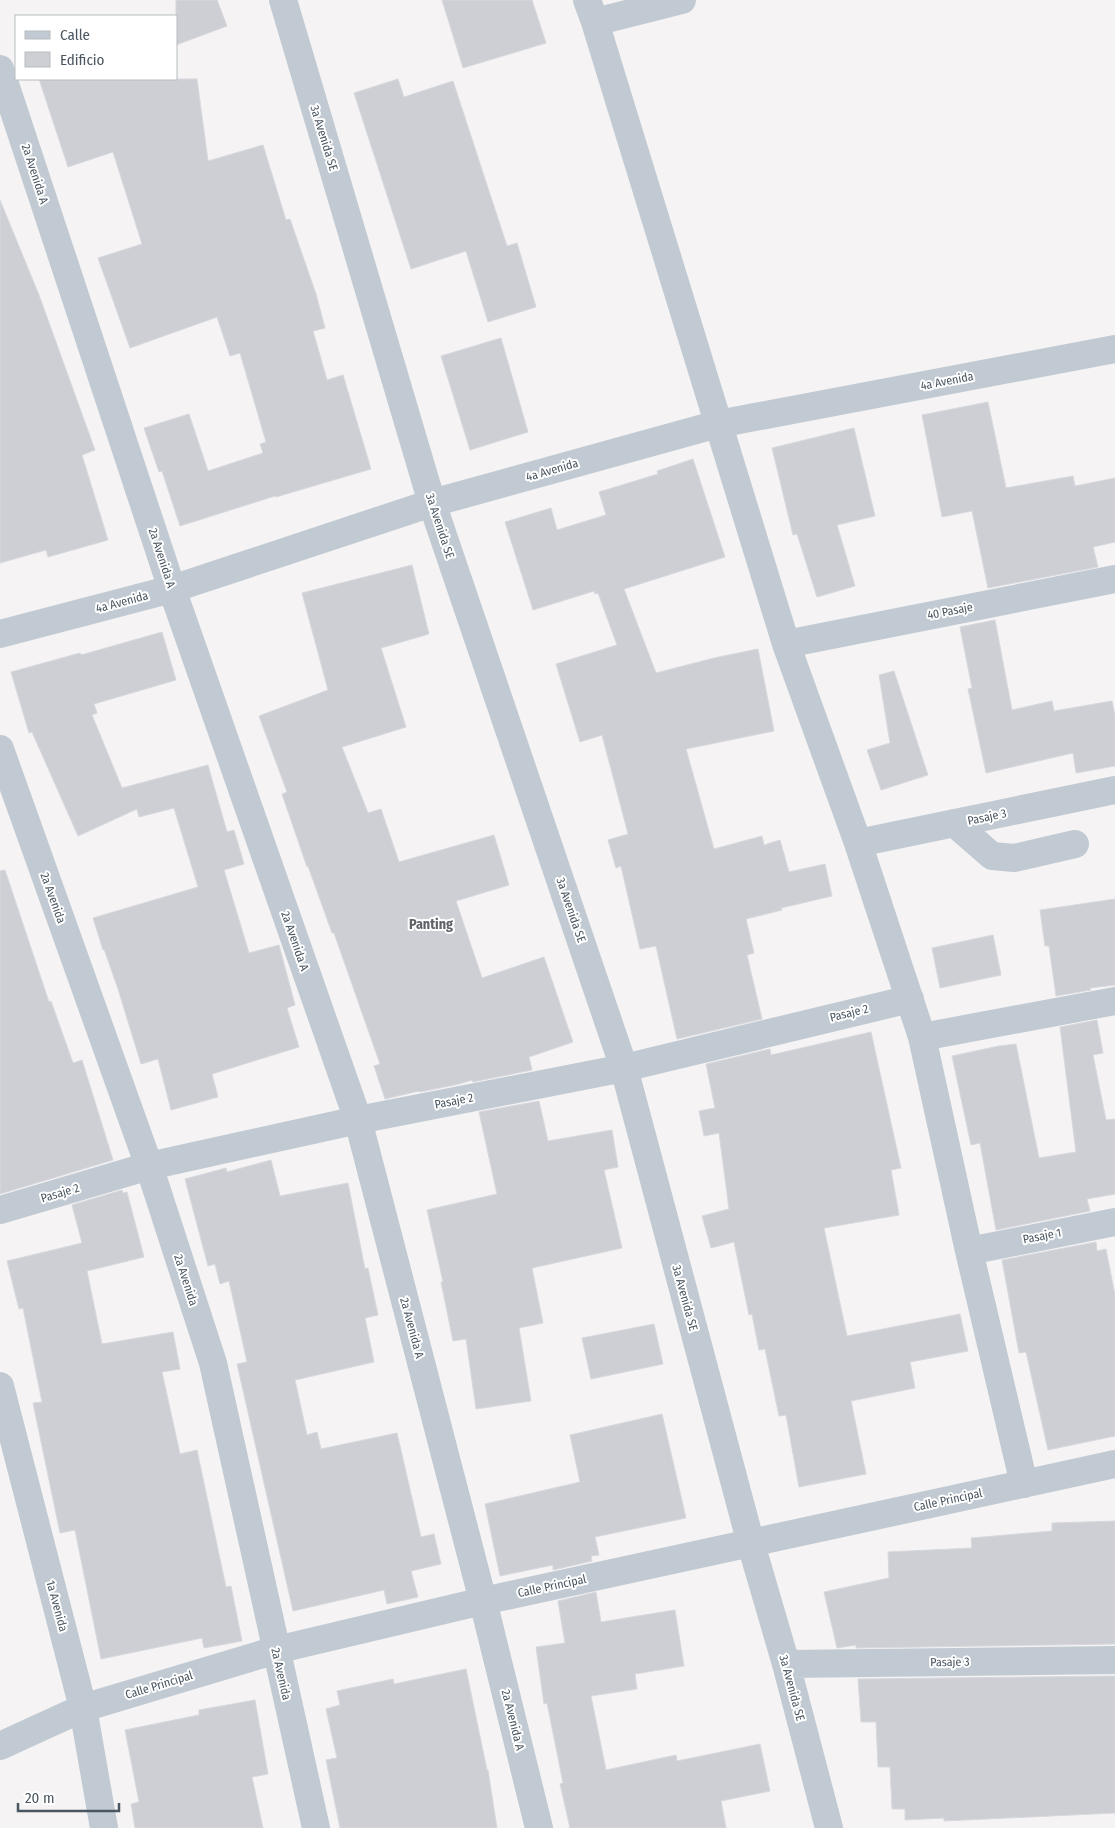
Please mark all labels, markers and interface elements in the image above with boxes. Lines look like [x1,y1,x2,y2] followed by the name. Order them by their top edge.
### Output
[15,15,178,80] legend
[60,26,90,44] text: Calle
[60,51,105,69] text: Edificio
[307,104,341,173] street label: 3a Avenida SE
[19,142,51,206] street label: 2a Avenida A
[919,369,975,393] street label: 4a Avenida
[524,456,580,484] street label: 4a Avenida
[423,492,457,561] street label: 3a Avenida SE
[146,526,178,590] street label: 2a Avenida A
[94,588,150,616] street label: 4a Avenida
[926,600,974,622] street label: 40 Pasaje
[966,806,1008,828] street label: Pasaje 3
[37,871,69,925] street label: 2a Avenida
[553,876,589,945] street label: 3a Avenida SE
[278,909,312,973] street label: 2a Avenida A
[409,916,453,933] district label: Panting
[828,1001,870,1025] street label: Pasaje 2
[433,1090,475,1112] street label: Pasaje 2
[39,1181,81,1205] street label: Pasaje 2
[1022,1225,1062,1247] street label: Pasaje 1
[171,1253,201,1308] street label: 2a Avenida
[669,1263,701,1333] street label: 3a Avenida SE
[397,1296,427,1361] street label: 2a Avenida A
[912,1486,984,1514] street label: Calle Principal
[516,1572,588,1600] street label: Calle Principal
[43,1579,71,1633] street label: 1a Avenida
[268,1647,294,1702] street label: 2a Avenida
[776,1653,808,1723] street label: 3a Avenida SE
[930,1655,970,1669] street label: Pasaje 3
[124,1668,194,1702] street label: Calle Principal
[499,1688,527,1753] street label: 2a Avenida A
[18,1780,119,1812] scale bar
[25,1789,55,1807] text: 20 m

